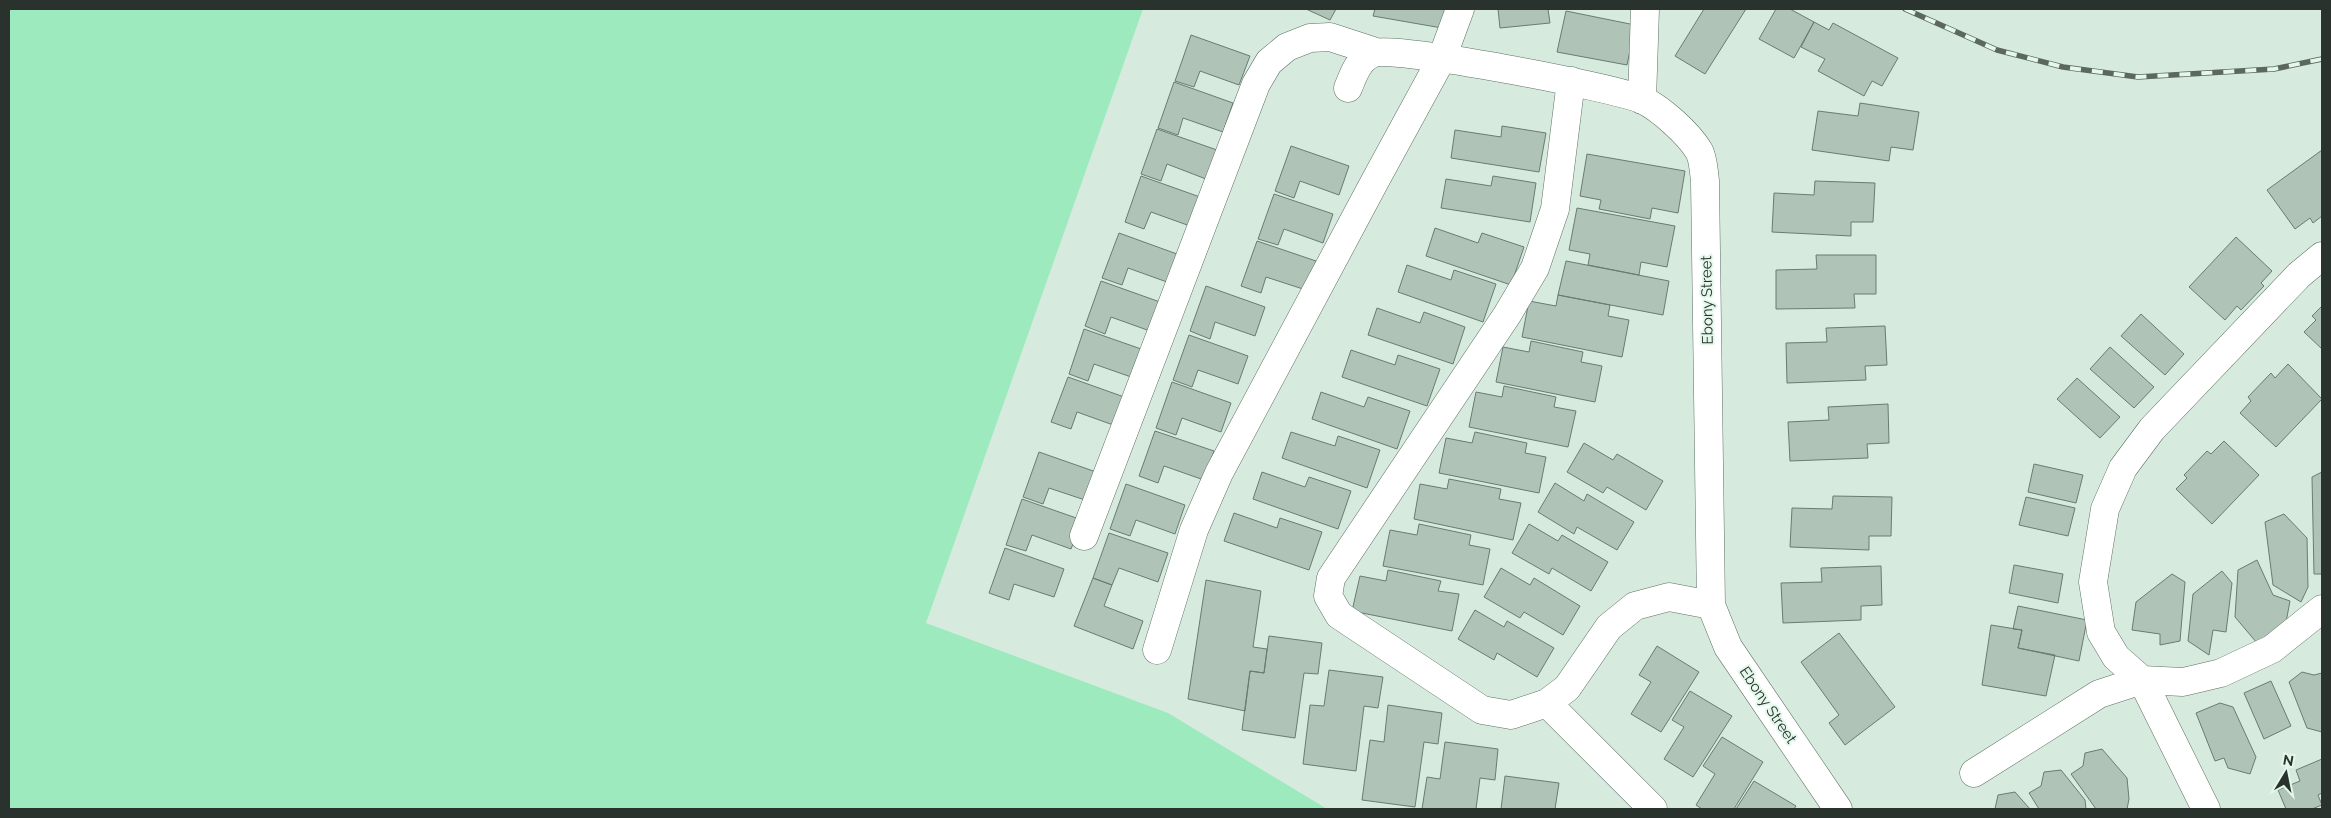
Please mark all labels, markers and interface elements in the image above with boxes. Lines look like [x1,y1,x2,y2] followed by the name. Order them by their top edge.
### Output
[1697,255,1717,345] street label: Ebony Street
[1736,663,1800,747] street label: Ebony Street
[2261,748,2311,798] north arrow
[2282,751,2295,769] text: N

